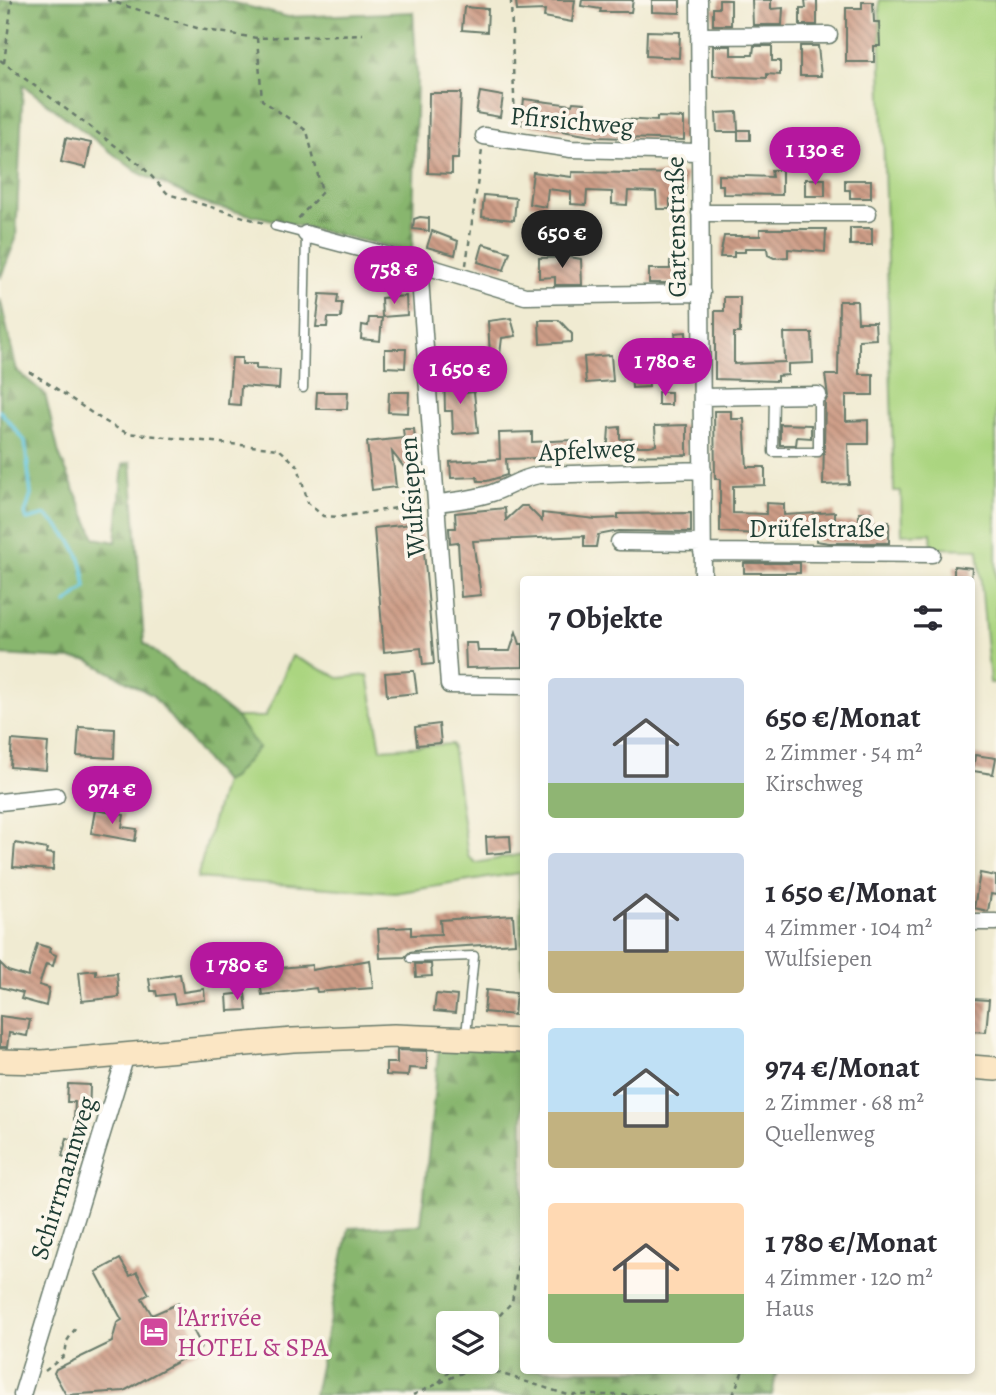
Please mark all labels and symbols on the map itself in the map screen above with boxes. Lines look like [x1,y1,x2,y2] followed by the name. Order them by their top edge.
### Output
[509,98,635,144] street label: Pfirsichweg
[750,128,880,187] pin: 1 130 €
[657,156,695,298] street label: Gartenstraße
[513,210,611,270] pin: 650 €
[345,246,443,306] pin: 758 €
[600,338,730,398] pin: 1 780 €
[395,346,525,406] pin: 1 650 €
[537,430,636,470] street label: Apfelweg
[390,435,434,560] street label: Wulfsiepen
[749,511,885,546] street label: Drüfelstraße
[63,766,161,826] pin: 974 €
[172,942,302,1002] pin: 1 780 €
[21,1092,105,1264] street label: Schirrmannweg
[177,1300,329,1365] place label: l’Arrivée HOTEL & SPA
[137,1315,171,1349] hotel icon: l’Arrivée HOTEL & SPA

